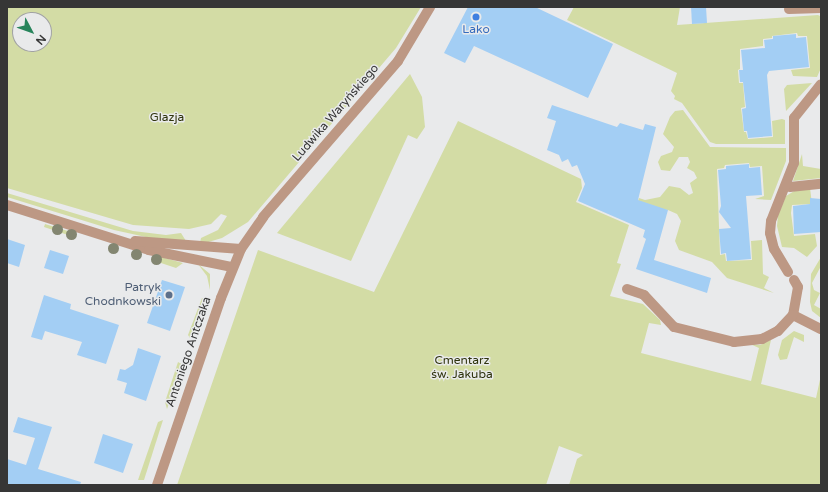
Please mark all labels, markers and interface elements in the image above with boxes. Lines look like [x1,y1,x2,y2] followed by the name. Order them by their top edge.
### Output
[12,12,52,52] north arrow
[471,12,481,22] marker: Lako
[462,23,490,37] place label: Lako
[33,32,48,47] text: N
[290,61,382,165] street label: Ludwika Waryńskiego
[150,111,184,125] park label: Glazja
[85,281,161,309] place label: Patryk Chodnkowski
[164,290,174,300] marker: Patryk Chodnkowski
[163,295,215,409] street label: Antoniego Antczaka
[431,354,493,382] park label: Cmentarz św. Jakuba

